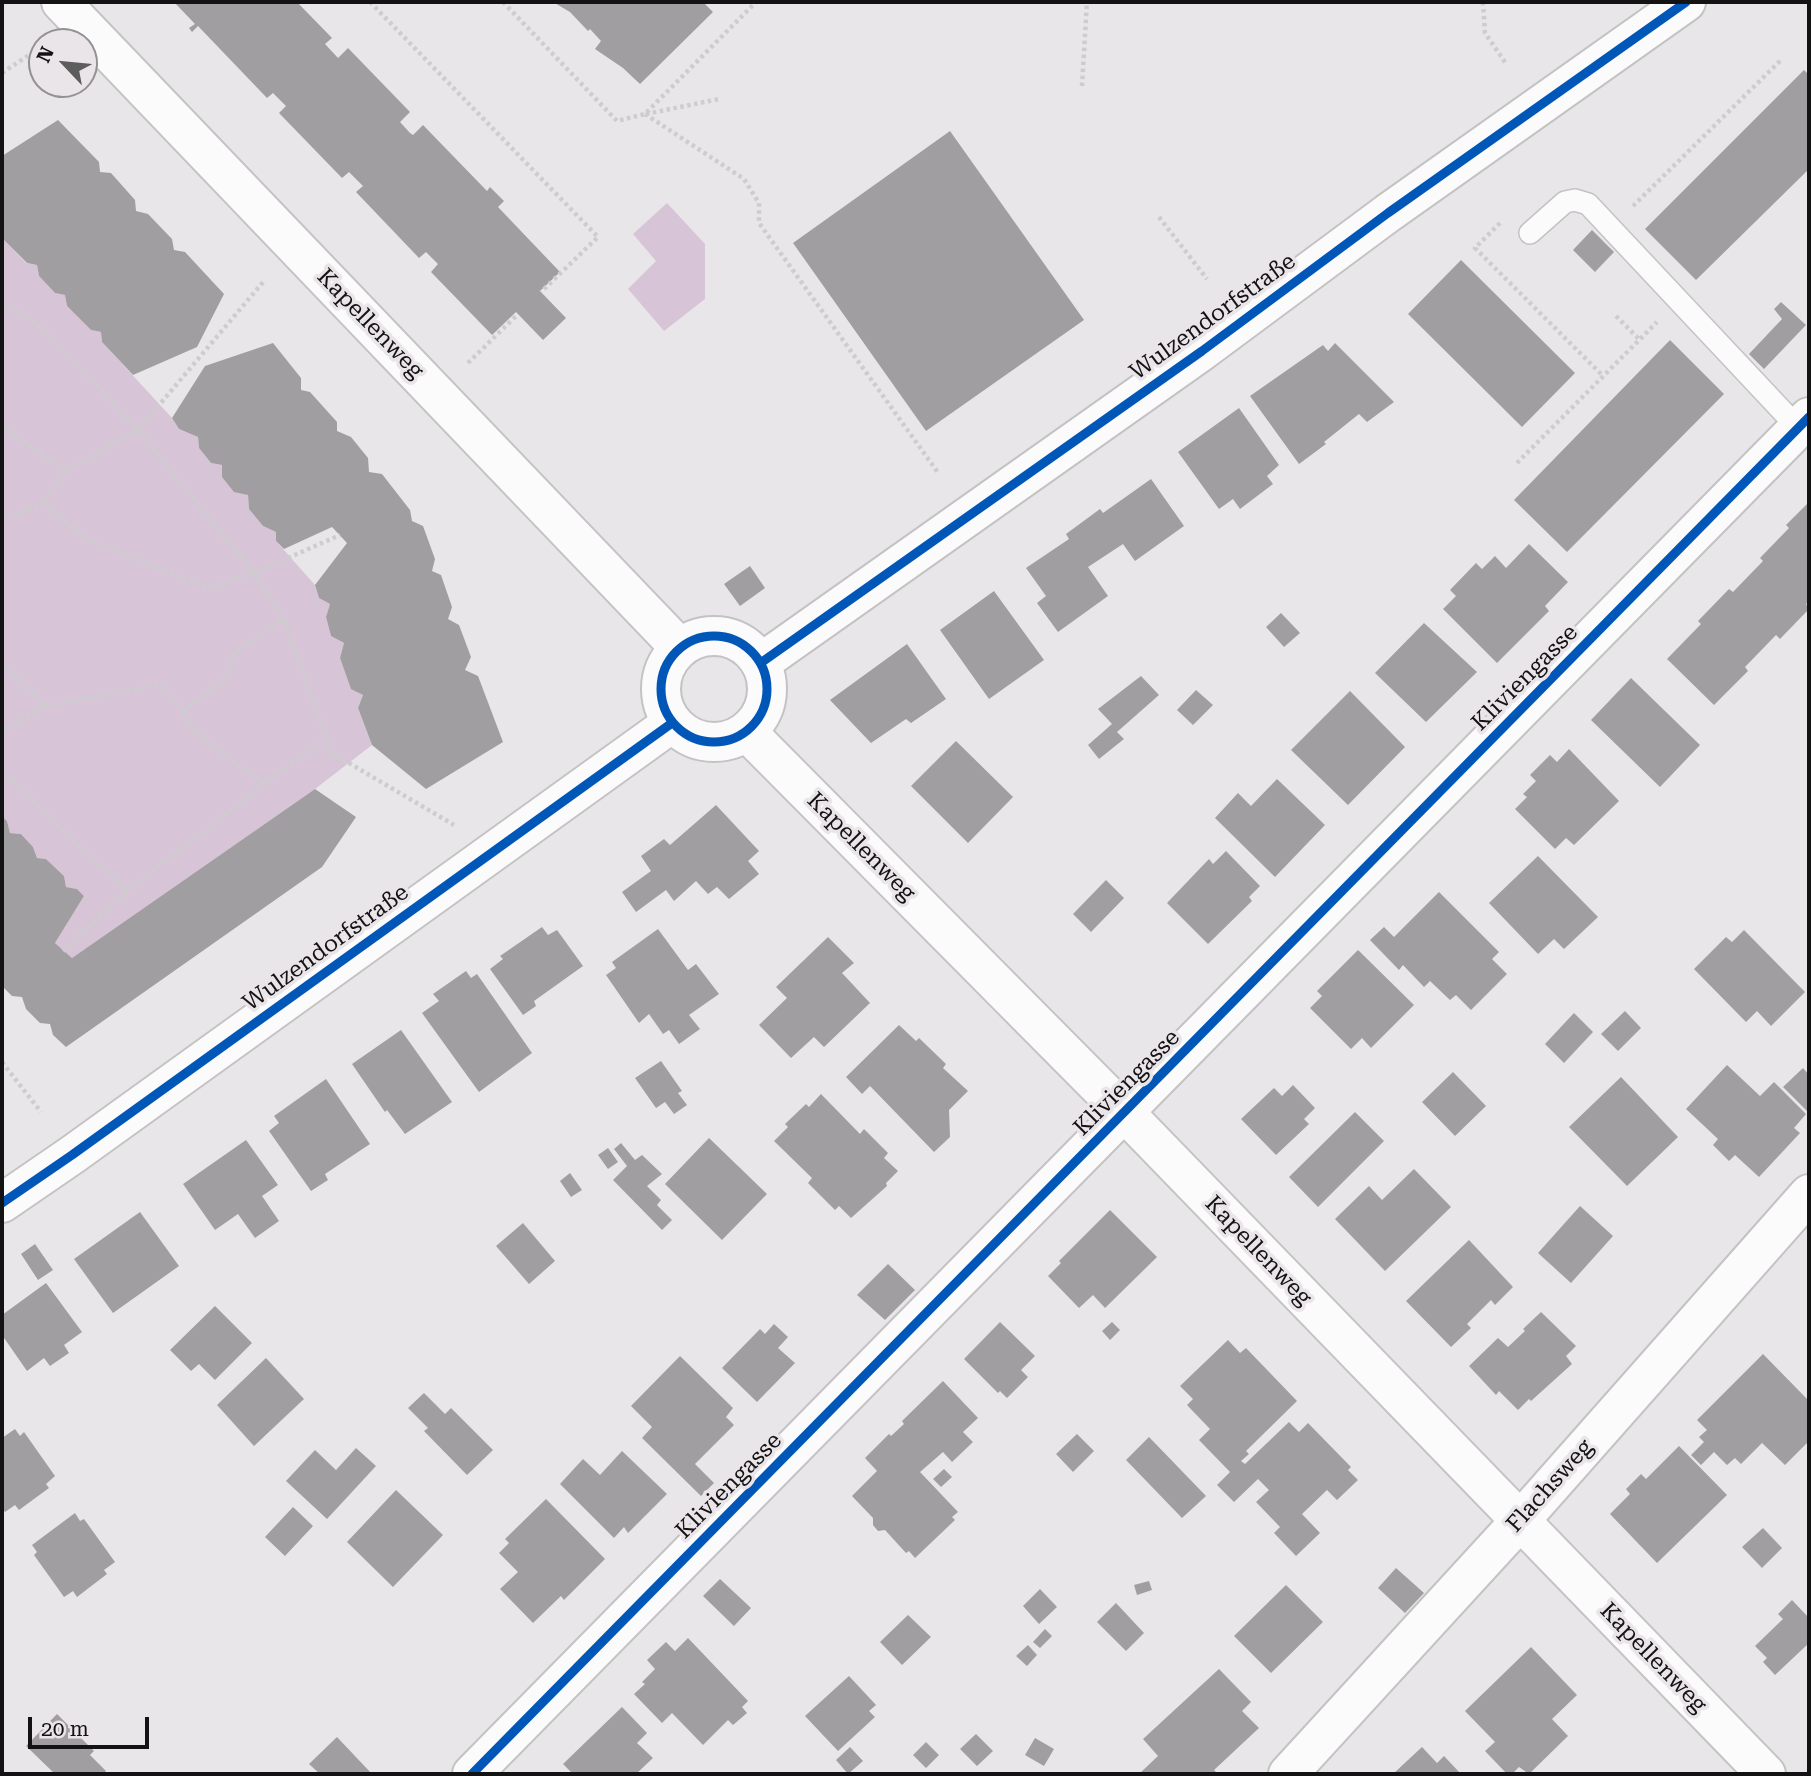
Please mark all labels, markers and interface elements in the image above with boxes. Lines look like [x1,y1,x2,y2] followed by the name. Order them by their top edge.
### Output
[28,28,98,98] north arrow
[32,43,59,66] text: N
[1125,248,1301,386] street label: Wulzendorfstraße
[311,263,429,385] street label: Kapellenweg
[1466,619,1584,737] street label: Kliviengasse
[801,787,921,907] street label: Kapellenweg
[238,879,414,1017] street label: Wulzendorfstraße
[1068,1024,1186,1142] street label: Kliviengasse
[1199,1190,1317,1312] street label: Kapellenweg
[670,1427,788,1545] street label: Kliviengasse
[1501,1434,1599,1538] street label: Flachsweg
[1594,1597,1712,1719] street label: Kapellenweg
[32,1702,152,1746] scale bar
[41,1717,89,1741] text: 20 m

